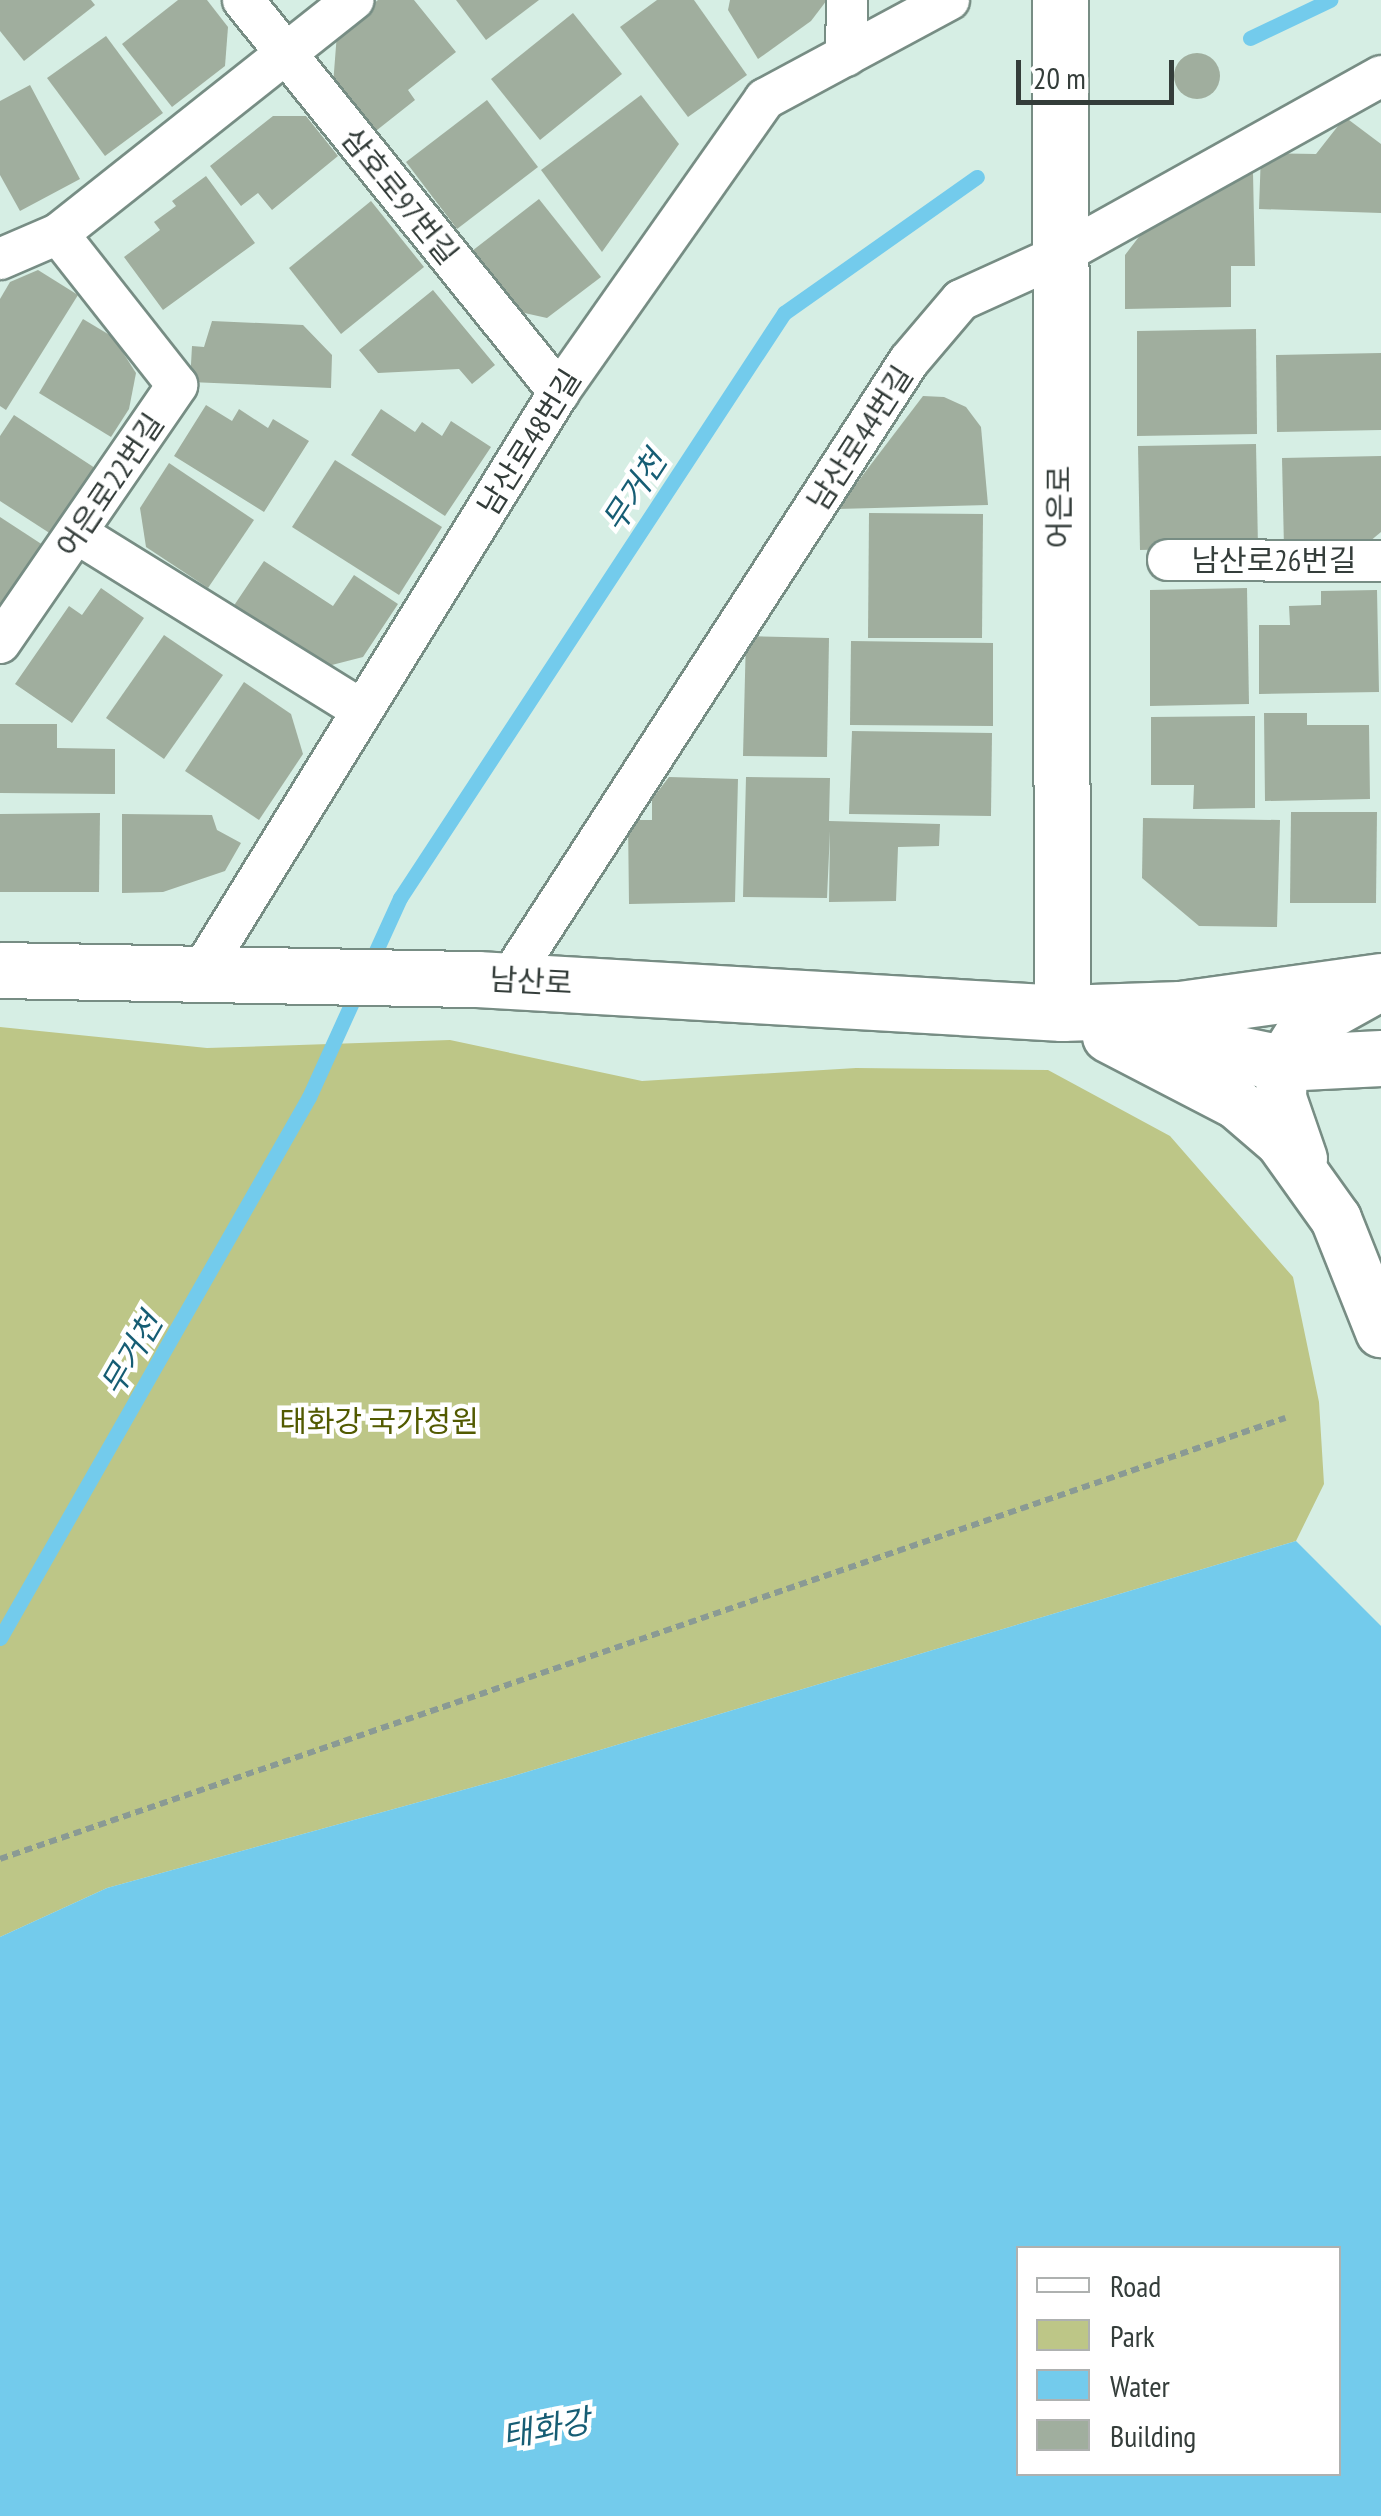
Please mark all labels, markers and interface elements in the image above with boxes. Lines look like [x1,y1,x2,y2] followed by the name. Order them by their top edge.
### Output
[1021,40,1178,102] scale bar
[1033,58,1086,97] text: 20 m
[334,121,466,271] street label: 삼호로97번길
[800,359,920,517] street label: 남산로44번길
[470,362,588,522] street label: 남산로48번길
[49,407,171,563] street label: 어은로22번길
[594,444,674,538] water label: 무거천
[1041,466,1077,548] street label: 어은로
[1192,542,1356,578] street label: 남산로26번길
[489,961,573,1001] street label: 남산로
[92,1306,170,1402] water label: 무거천
[279,1403,479,1439] park label: 태화강 국가정원
[1016,2246,1341,2476] legend
[1110,2266,1161,2305] text: Road
[1110,2316,1155,2355] text: Park
[1110,2366,1170,2405] text: Water
[499,2401,593,2455] water label: 태화강
[1110,2416,1196,2455] text: Building

